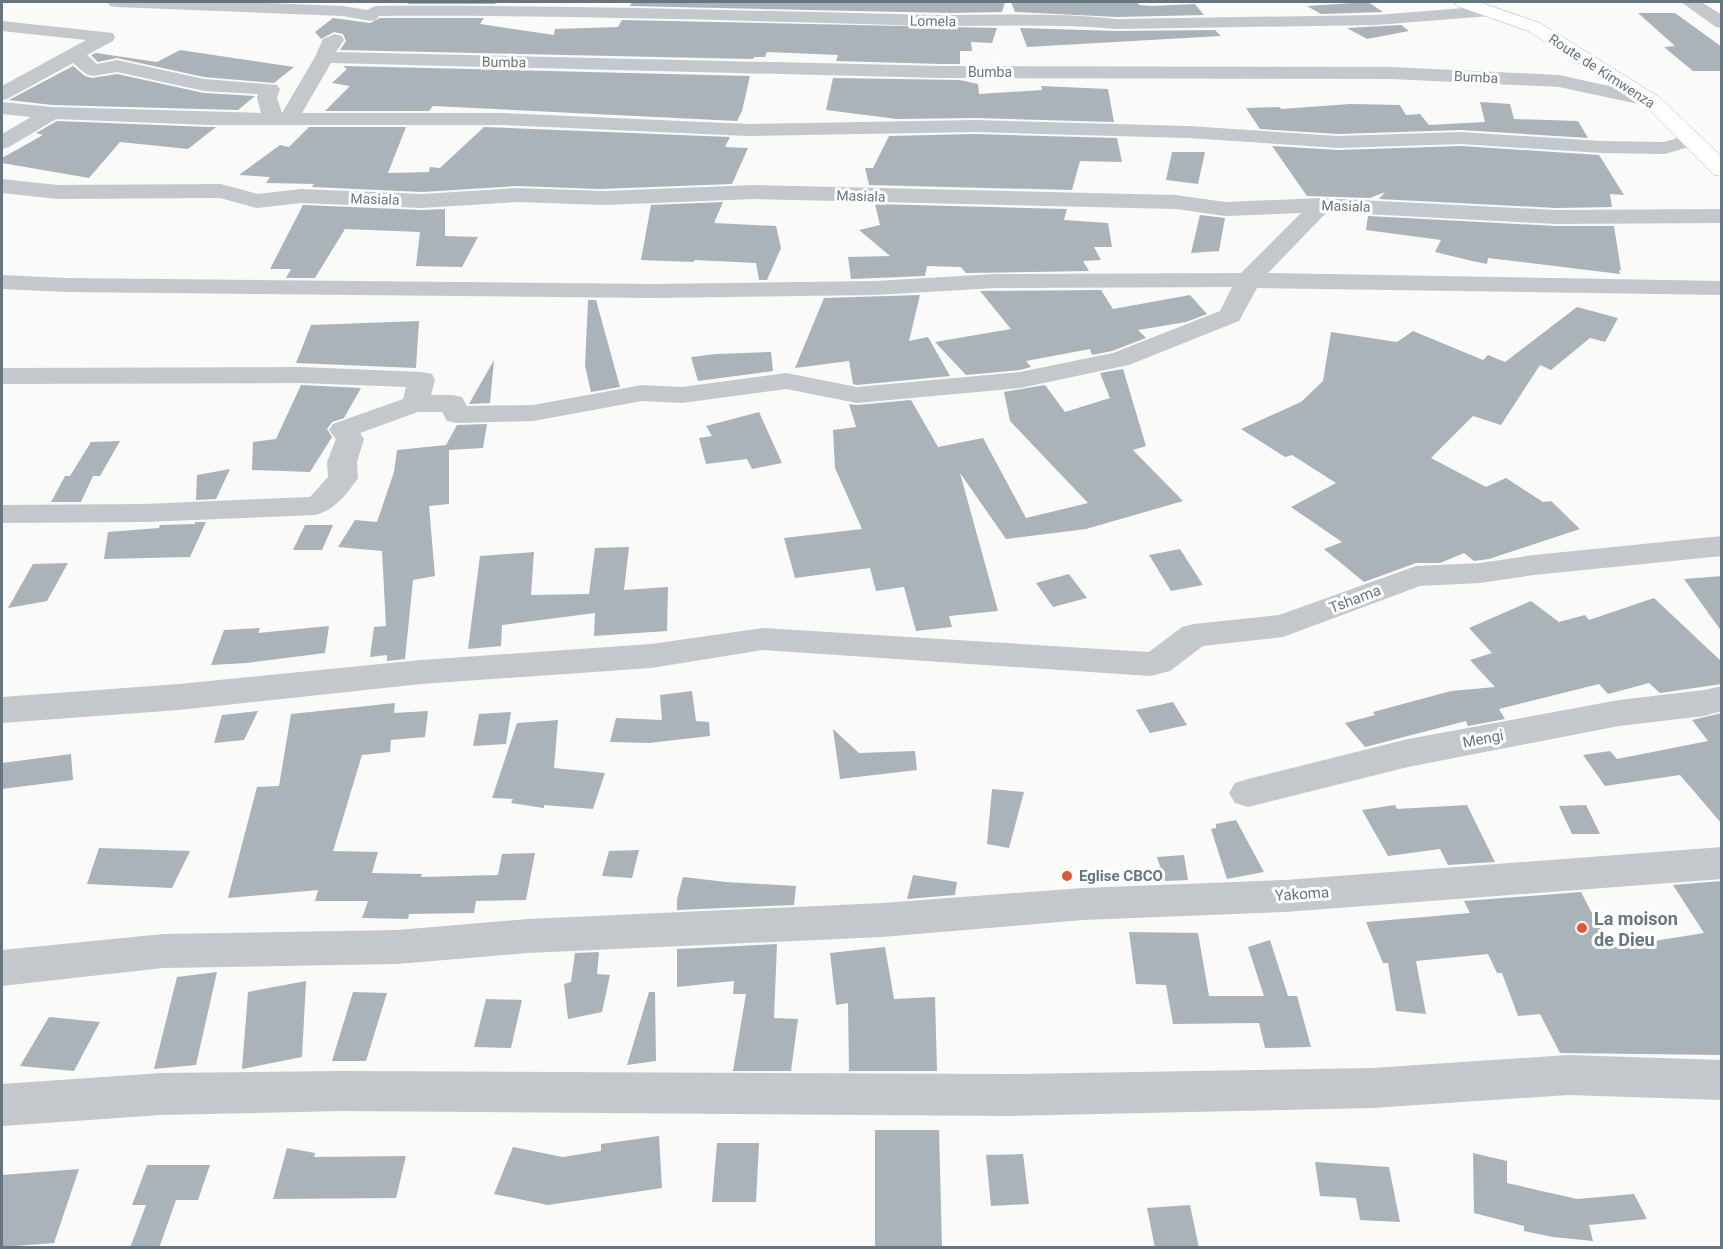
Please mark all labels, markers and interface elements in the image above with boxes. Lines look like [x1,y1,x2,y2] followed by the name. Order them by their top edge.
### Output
[910,13,956,29] street label: Lomela
[1546,31,1658,111] street label: Route de Kimwenza
[482,54,526,70] street label: Bumba
[968,64,1012,80] street label: Bumba
[1454,68,1498,86] street label: Bumba
[836,187,886,205] street label: Masiala
[350,190,400,208] street label: Masiala
[1321,197,1371,215] street label: Masiala
[1327,581,1383,617] street label: Tshama
[1461,726,1505,752] street label: Mengi
[1079,867,1163,885] place label: Eglise CBCO
[1060,869,1074,883] marker: Eglise CBCO
[1274,883,1330,905] street label: Yakoma
[1594,908,1678,950] place label: La moison de Dieu
[1575,921,1589,935] marker: La moison de Dieu

